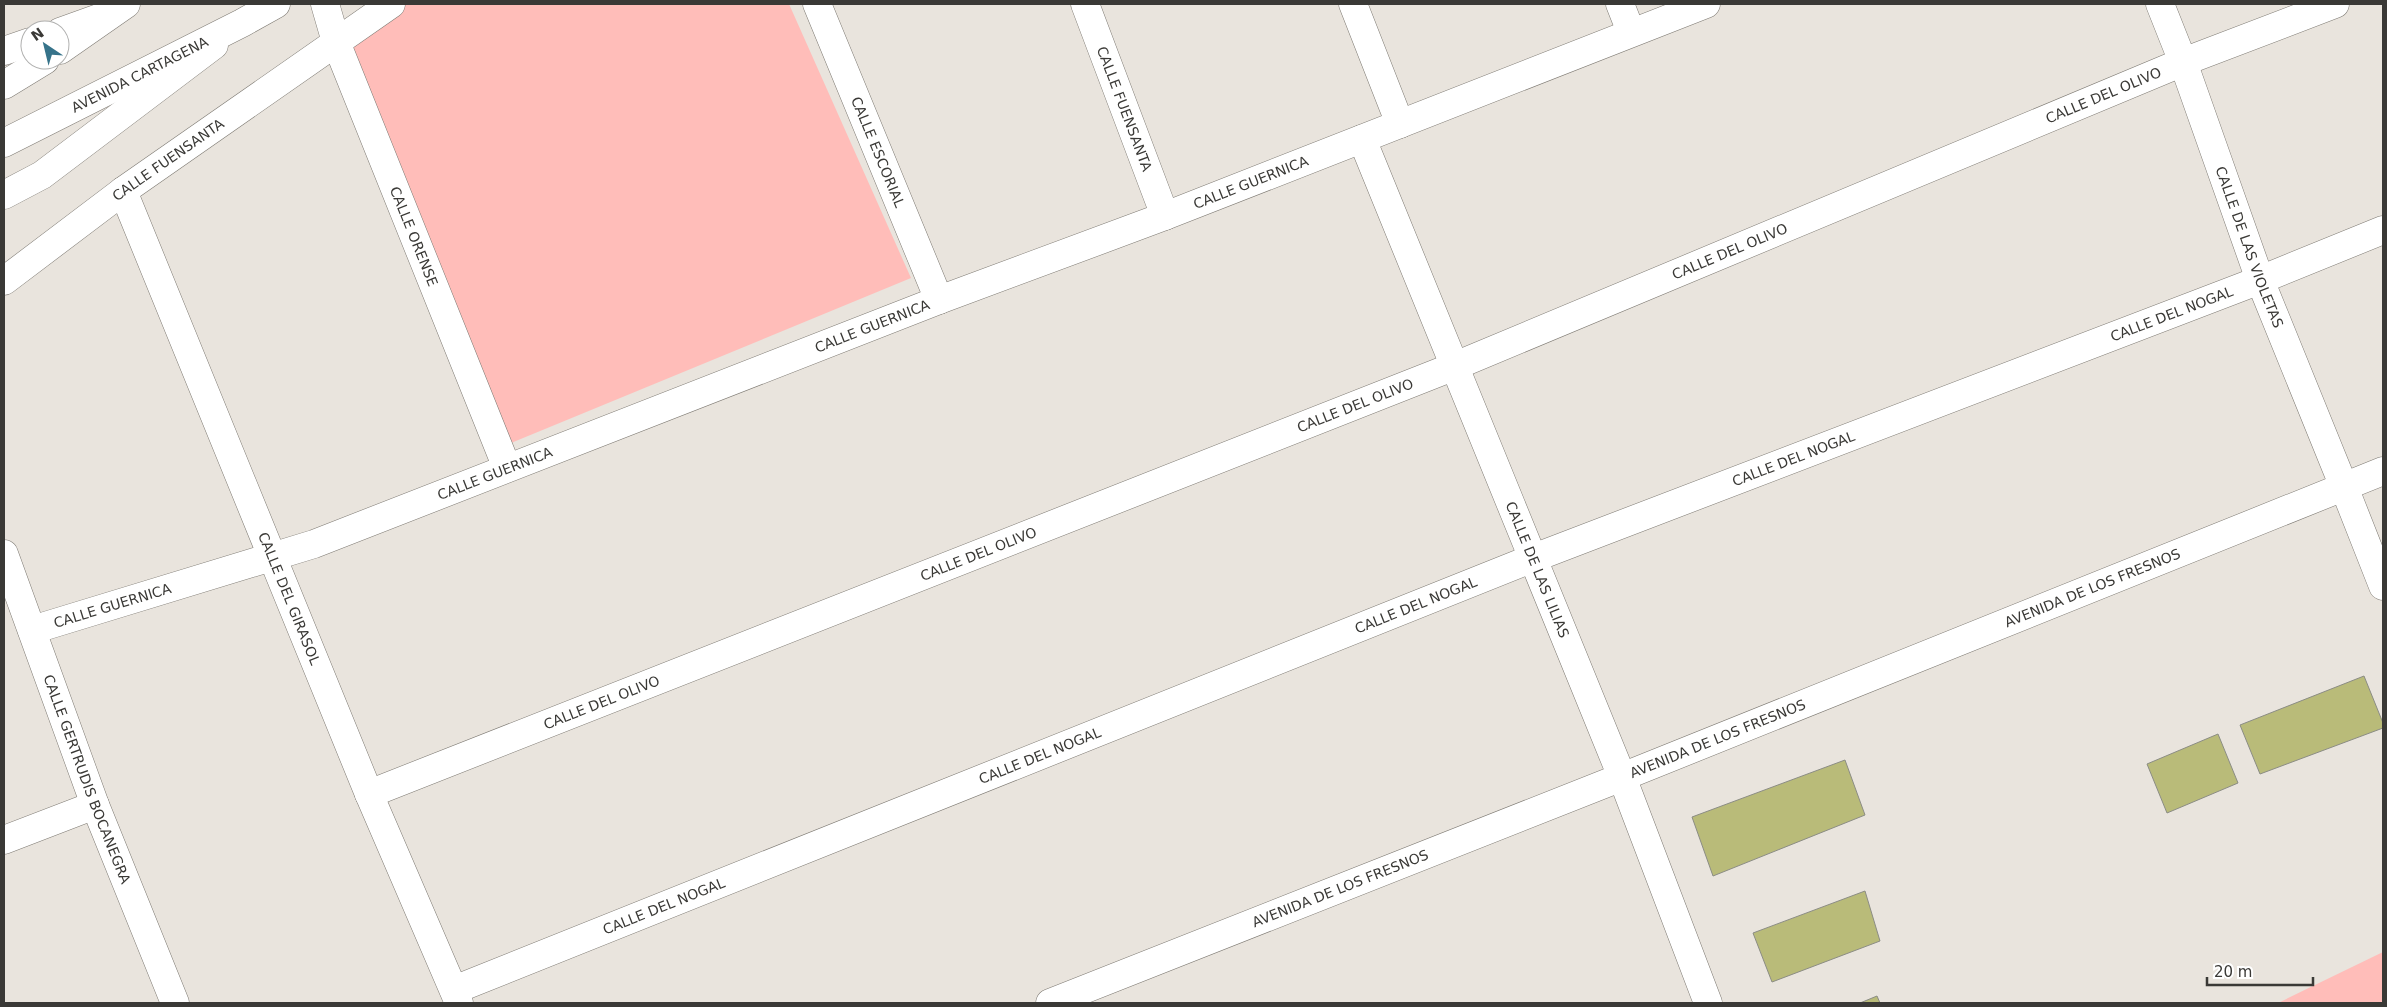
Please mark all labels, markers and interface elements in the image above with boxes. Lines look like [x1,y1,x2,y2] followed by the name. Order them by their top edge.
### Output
[20,20,70,70] north arrow
[28,24,47,44] text: N
[69,33,211,116] street label: AVENIDA CARTAGENA
[1094,44,1156,174] street label: CALLE FUENSANTA
[2043,64,2164,126] street label: CALLE DEL OLIVO
[848,94,908,210] street label: CALLE ESCORIAL
[109,115,227,204] street label: CALLE FUENSANTA
[1191,153,1311,212] street label: CALLE GUERNICA
[2212,164,2287,330] street label: CALLE DE LAS VIOLETAS
[387,184,441,289] street label: CALLE ORENSE
[1670,220,1790,282] street label: CALLE DEL OLIVO
[2108,283,2235,345] street label: CALLE DEL NOGAL
[812,296,932,356] street label: CALLE GUERNICA
[1295,375,1416,435] street label: CALLE DEL OLIVO
[1730,428,1857,489] street label: CALLE DEL NOGAL
[435,444,555,503] street label: CALLE GUERNICA
[1503,499,1572,640] street label: CALLE DE LAS LILIAS
[918,524,1039,584] street label: CALLE DEL OLIVO
[255,530,323,667] street label: CALLE DEL GIRASOL
[2002,545,2183,630] street label: AVENIDA DE LOS FRESNOS
[1353,573,1479,637] street label: CALLE DEL NOGAL
[52,580,173,631] street label: CALLE GUERNICA
[40,672,134,886] street label: CALLE GERTRUDIS BOCANEGRA
[541,672,662,732] street label: CALLE DEL OLIVO
[1627,696,1808,781] street label: AVENIDA DE LOS FRESNOS
[977,724,1103,787] street label: CALLE DEL NOGAL
[1250,846,1431,930] street label: AVENIDA DE LOS FRESNOS
[601,874,727,938] street label: CALLE DEL NOGAL
[2207,954,2313,986] scale bar
[2214,963,2252,981] text: 20 m

